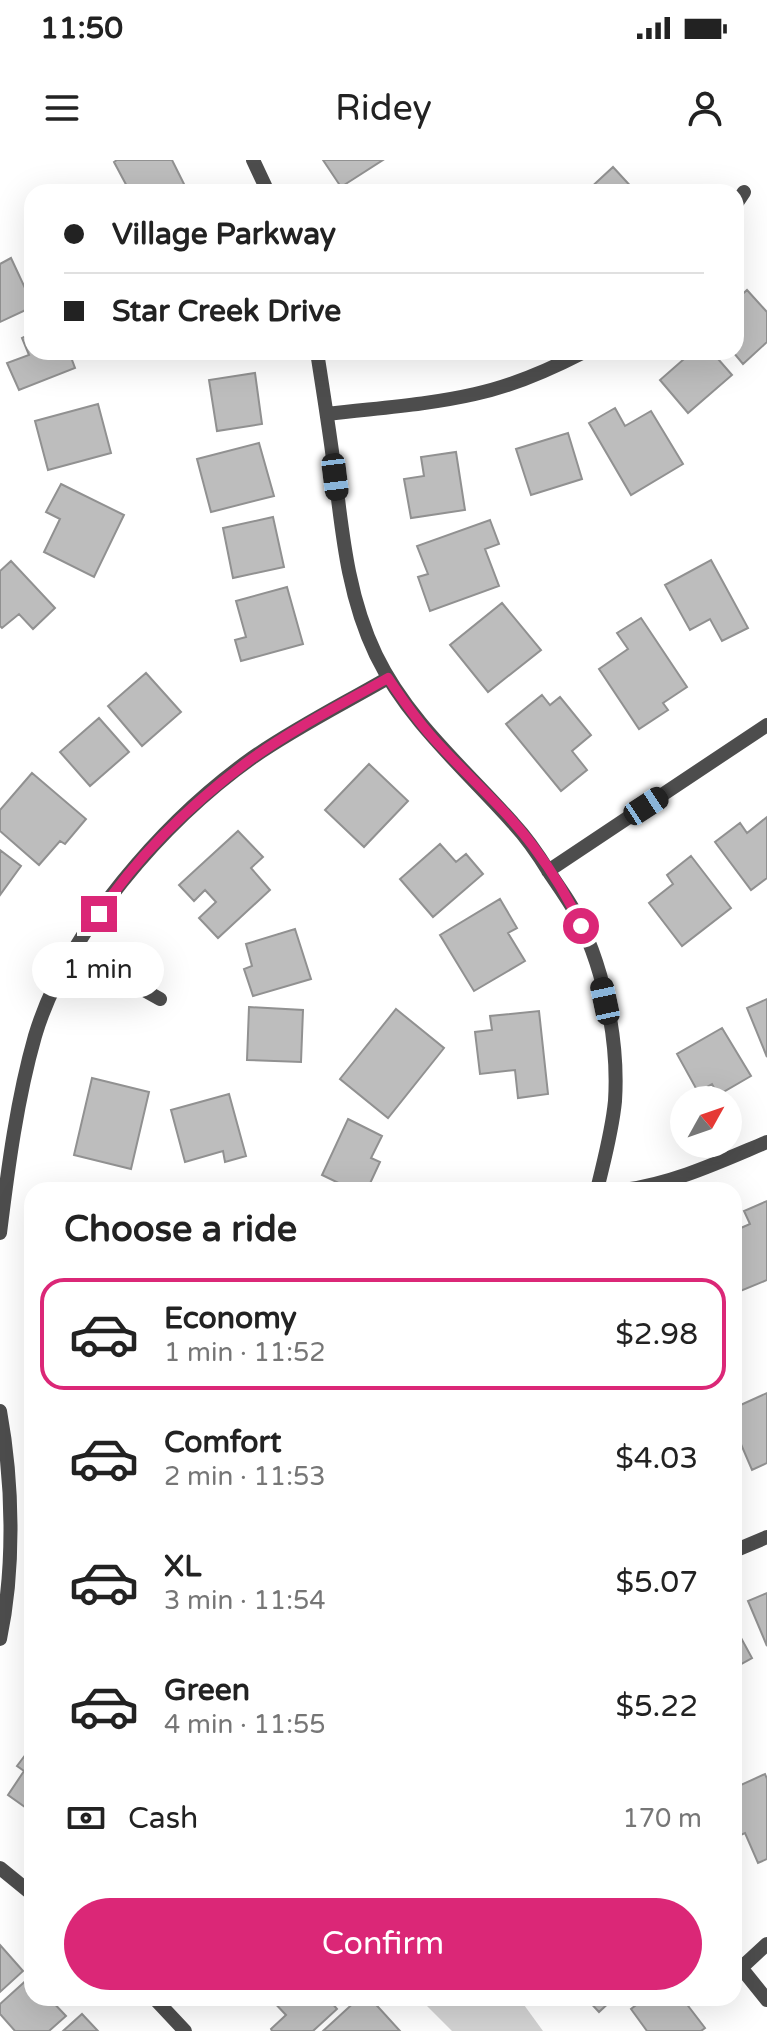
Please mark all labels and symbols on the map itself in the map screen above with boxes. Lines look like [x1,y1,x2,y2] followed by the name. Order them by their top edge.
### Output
[320,452,350,502] car
[619,783,673,829] car
[81,896,117,932] route end
[563,908,599,944] route start
[33,942,165,998] callout: 1 min
[588,975,622,1027] car
[670,1086,742,1158] north arrow

